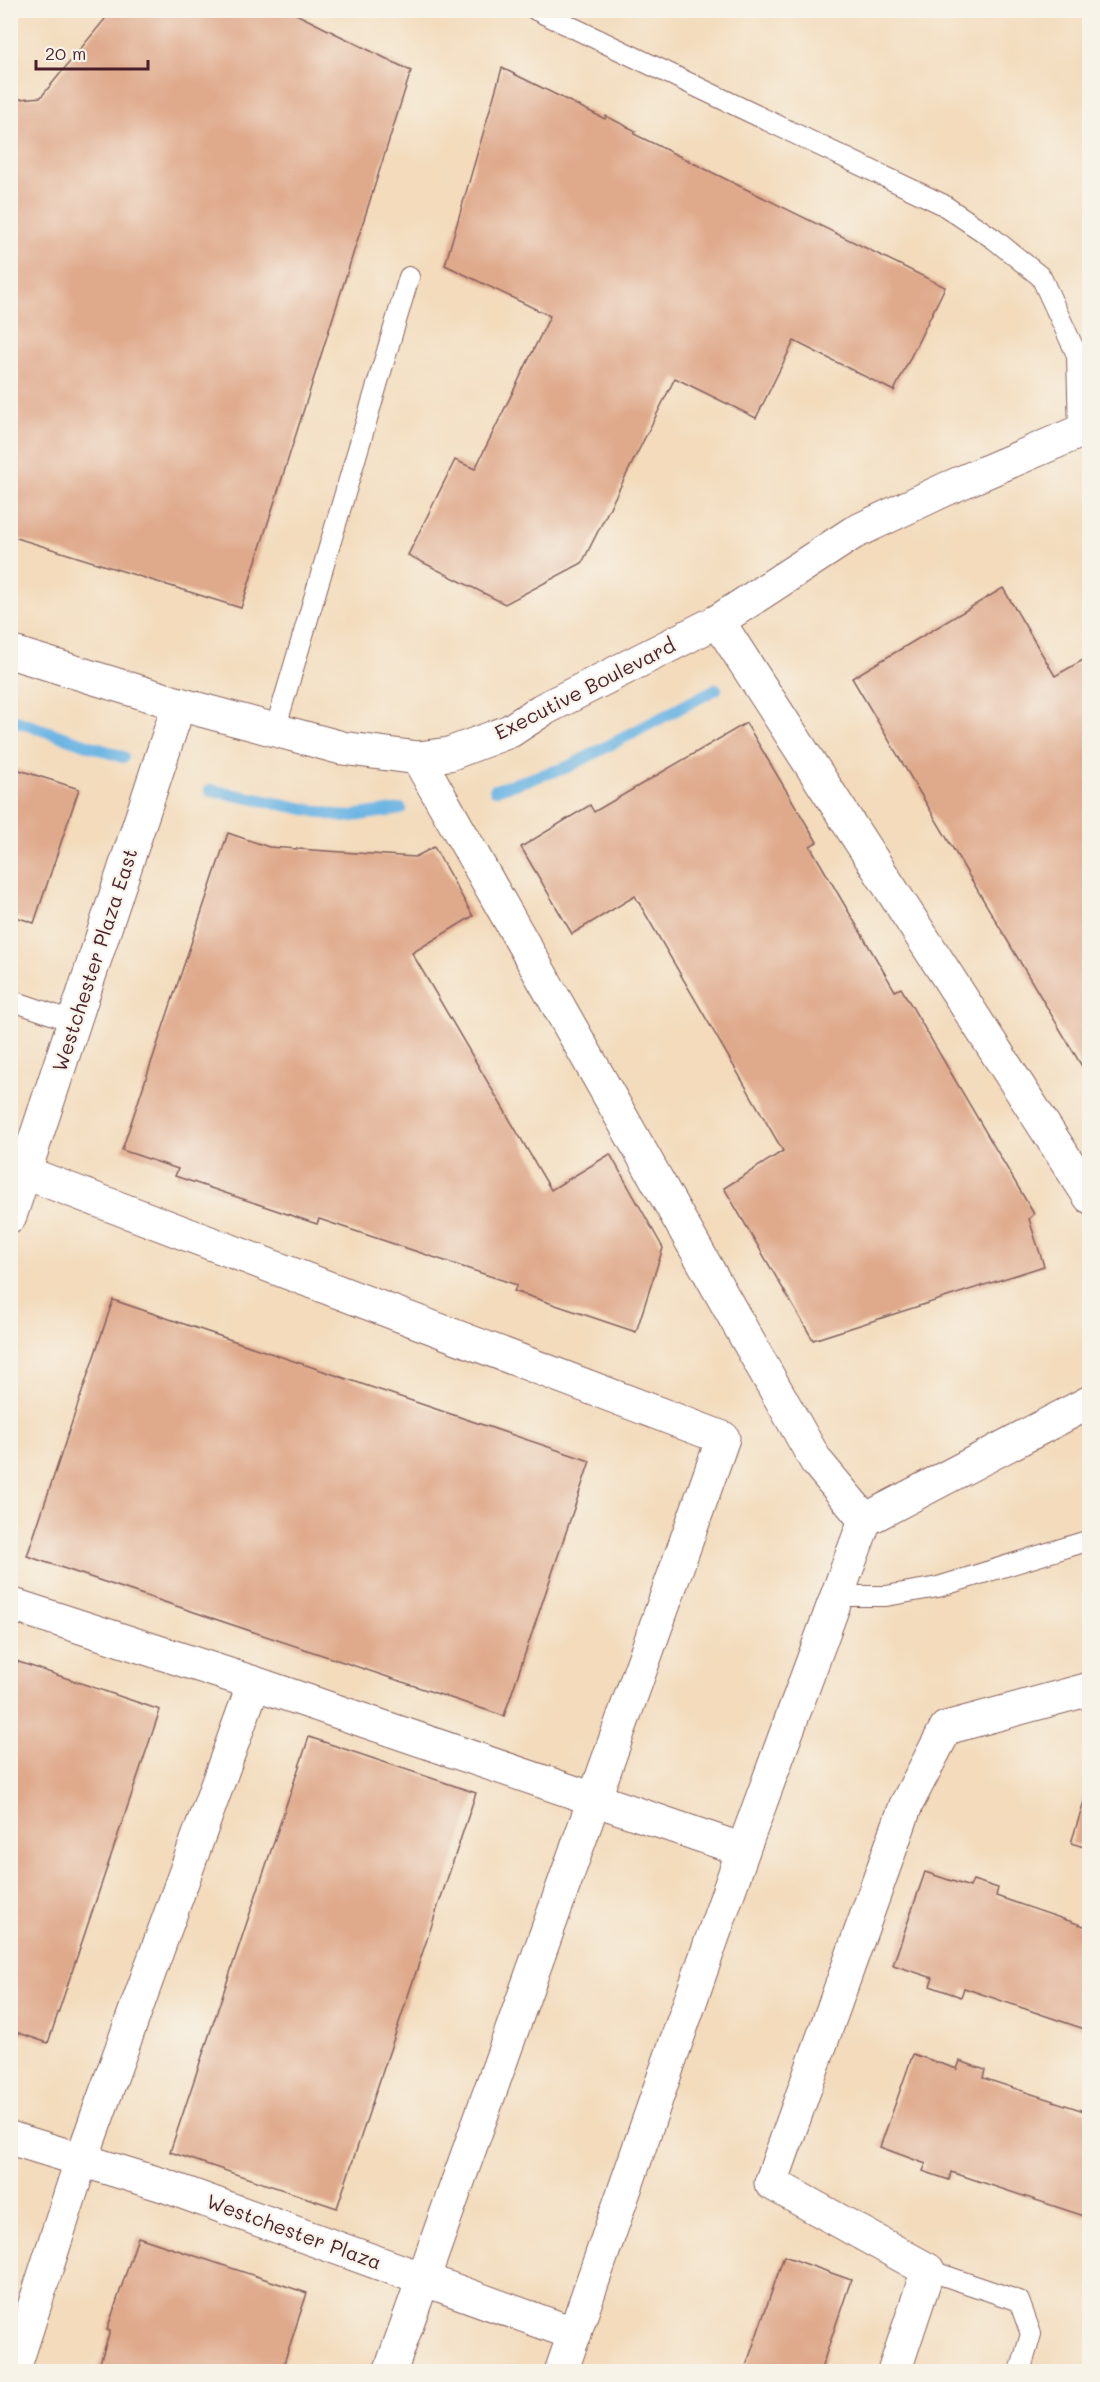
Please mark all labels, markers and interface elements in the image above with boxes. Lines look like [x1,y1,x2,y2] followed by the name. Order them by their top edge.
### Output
[36,33,148,71] scale bar
[45,41,86,65] text: 20 m
[490,631,679,745] street label: Executive Boulevard
[46,845,142,1075] street label: Westchester Plaza East
[203,2187,385,2275] street label: Westchester Plaza

